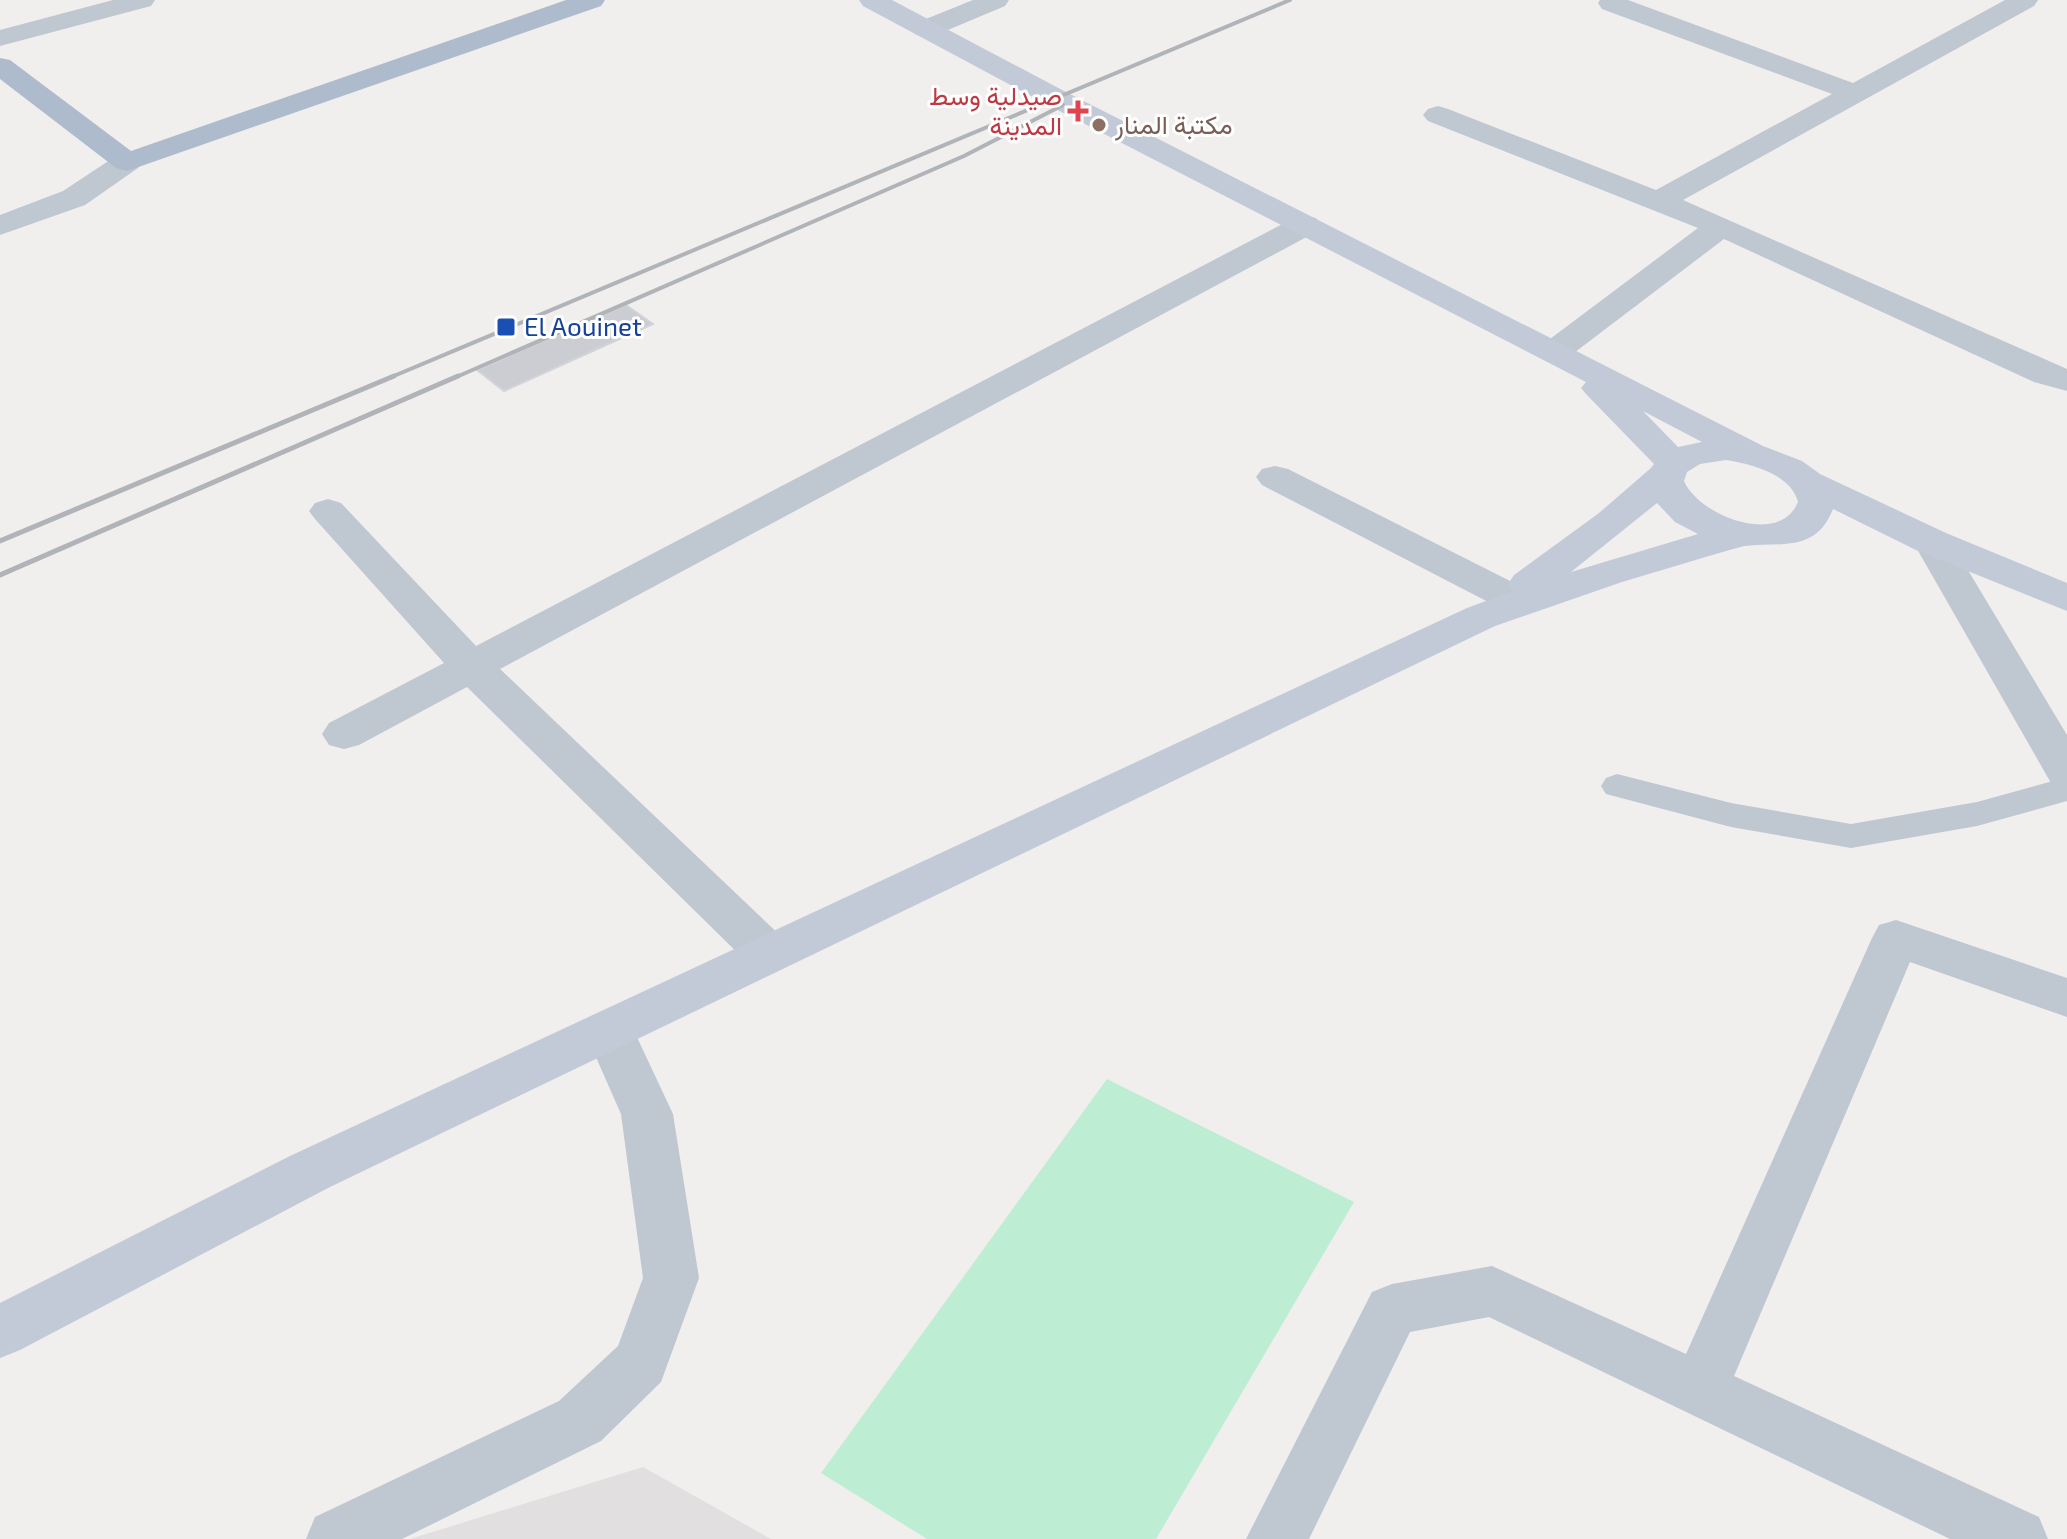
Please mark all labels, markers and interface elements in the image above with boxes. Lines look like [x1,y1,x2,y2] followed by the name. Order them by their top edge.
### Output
[929,79,1062,141] place label: صيدلية وسط المدينة
[1069,102,1087,120] marker: صيدلية وسط المدينة
[1114,108,1233,141] place label: مكتبة المنار
[1090,116,1108,134] marker: مكتبة المنار
[524,310,642,341] place label: El Aouinet
[495,316,517,338] marker: El Aouinet

